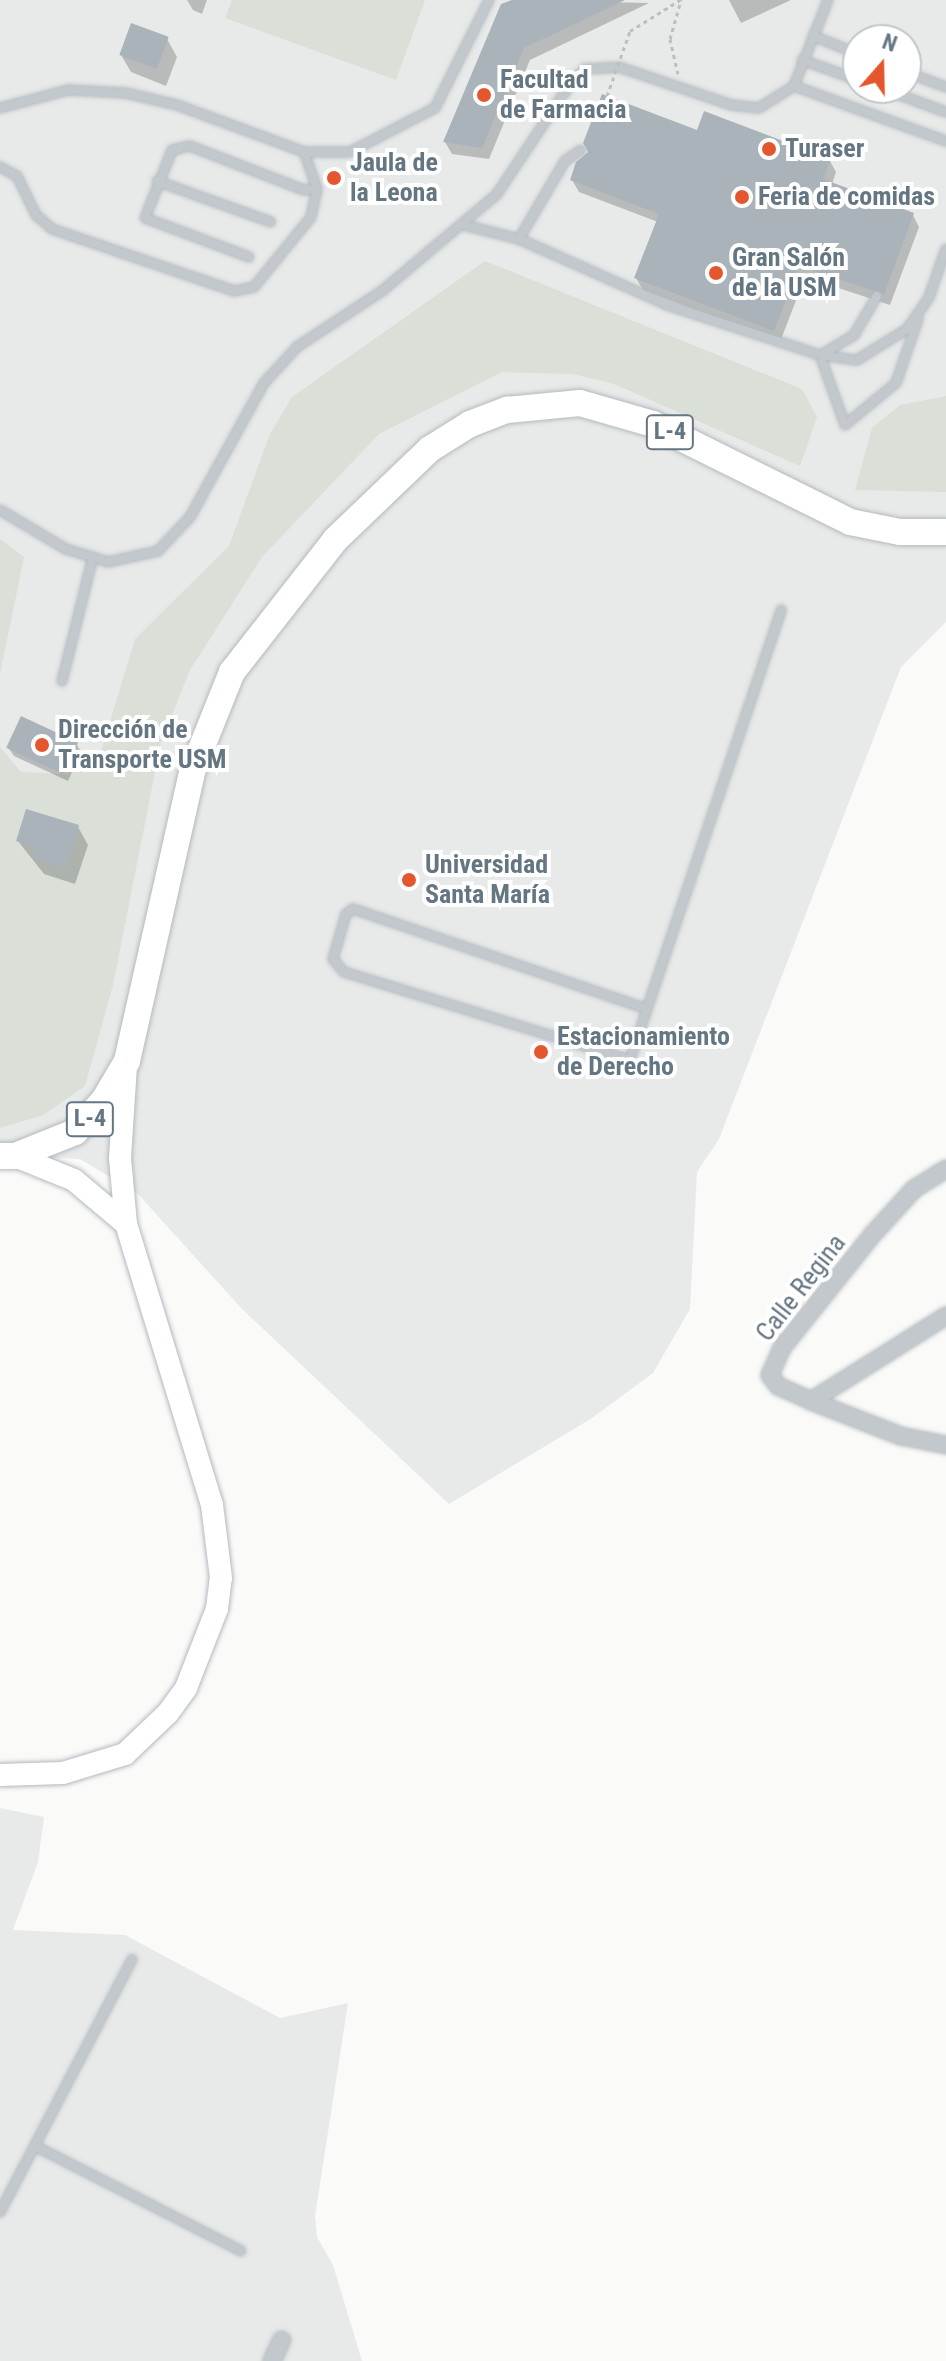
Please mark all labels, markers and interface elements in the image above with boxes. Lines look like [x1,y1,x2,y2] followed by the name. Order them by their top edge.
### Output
[842,24,922,104] north arrow
[879,29,900,57] text: N
[500,64,626,126] place label: Facultad de Farmacia
[475,86,493,104] marker: Facultad de Farmacia
[785,133,864,165] place label: Turaser
[760,140,778,158] marker: Turaser
[350,147,438,208] place label: Jaula de la Leona
[325,169,343,187] marker: Jaula de la Leona
[758,181,935,213] place label: Feria de comidas
[733,188,751,206] marker: Feria de comidas
[732,242,845,304] place label: Gran Salón de la USM
[707,264,725,282] marker: Gran Salón de la USM
[644,412,696,452] road number: L-4
[58,714,226,776] place label: Dirección de Transporte USM
[33,736,51,754] marker: Dirección de Transporte USM
[425,849,550,910] place label: Universidad Santa María
[400,871,418,889] marker: Universidad Santa María
[557,1021,730,1082] place label: Estacionamiento de Derecho
[532,1043,550,1061] marker: Estacionamiento de Derecho
[64,1099,116,1139] road number: L-4
[750,1228,852,1348] street label: Calle Regina

